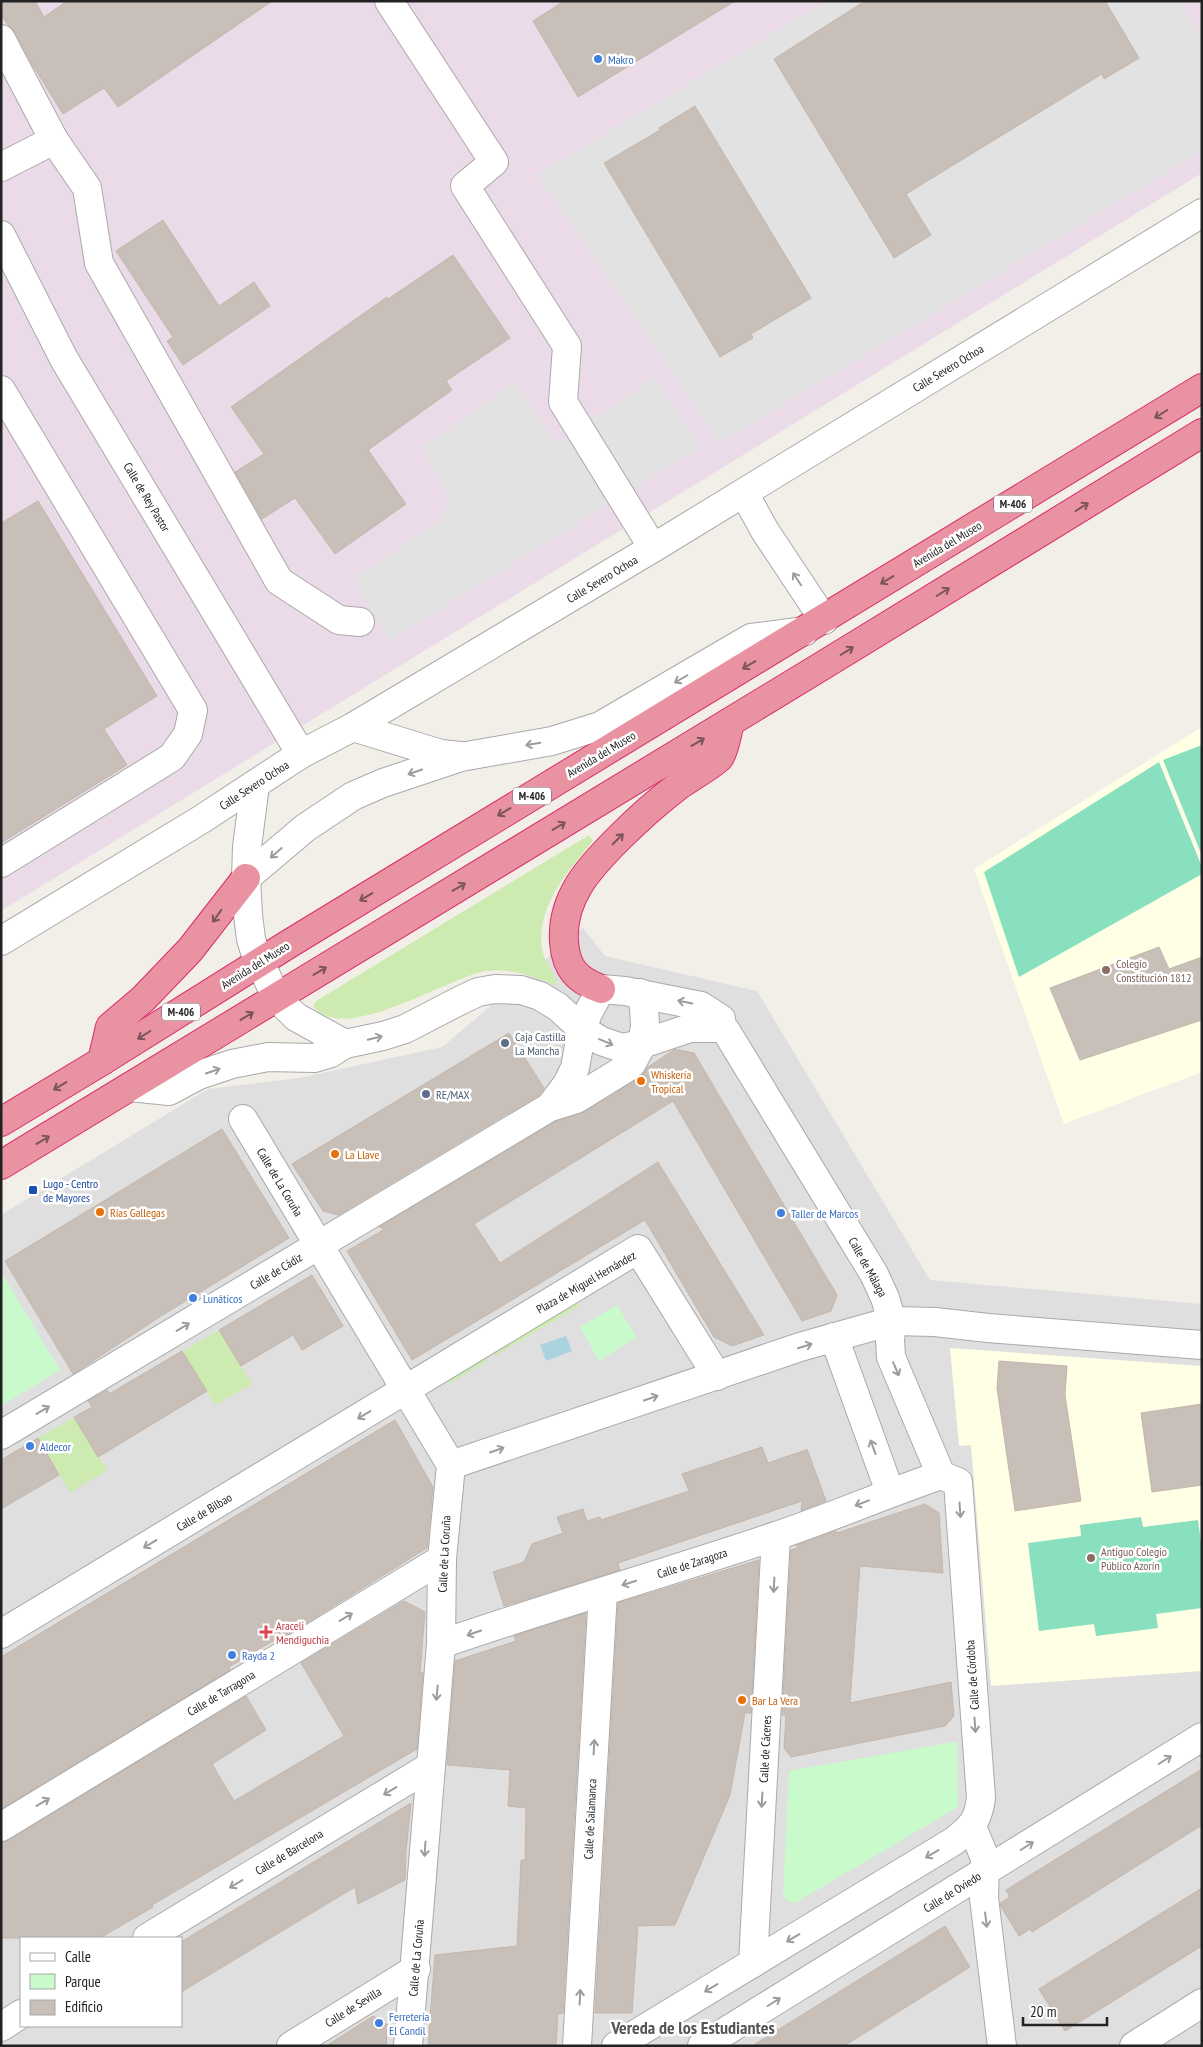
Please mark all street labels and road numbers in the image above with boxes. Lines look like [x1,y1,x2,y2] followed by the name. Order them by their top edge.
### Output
[910,341,986,395] street label: Calle Severo Ochoa
[120,460,174,535] street label: Calle de Rey Pastor
[994,496,1032,512] road number: M-406
[910,518,984,570] street label: Avenida del Museo
[564,552,640,606] street label: Calle Severo Ochoa
[564,728,638,780] street label: Avenida del Museo
[216,757,292,813] street label: Calle Severo Ochoa
[513,788,551,804] road number: M-406
[218,938,292,992] street label: Avenida del Museo
[162,1004,200,1020] road number: M-406
[254,1145,306,1219] street label: Calle de La Coruña
[845,1235,891,1300] street label: Calle de Málaga
[533,1247,639,1317] street label: Plaza de Miguel Hernández
[247,1250,305,1292] street label: Calle de Cádiz
[173,1490,235,1534] street label: Calle de Bilbao
[434,1515,454,1593] street label: Calle de La Coruña
[655,1545,729,1581] street label: Calle de Zaragoza
[962,1639,982,1710] street label: Calle de Córdoba
[184,1667,258,1719] street label: Calle de Tarragona
[756,1715,774,1783] street label: Calle de Cáceres
[580,1778,600,1860] street label: Calle de Salamanca
[252,1826,326,1878] street label: Calle de Barcelona
[920,1868,984,1916] street label: Calle de Oviedo
[405,1919,427,1997] street label: Calle de La Coruña
[322,1984,384,2030] street label: Calle de Sevilla

